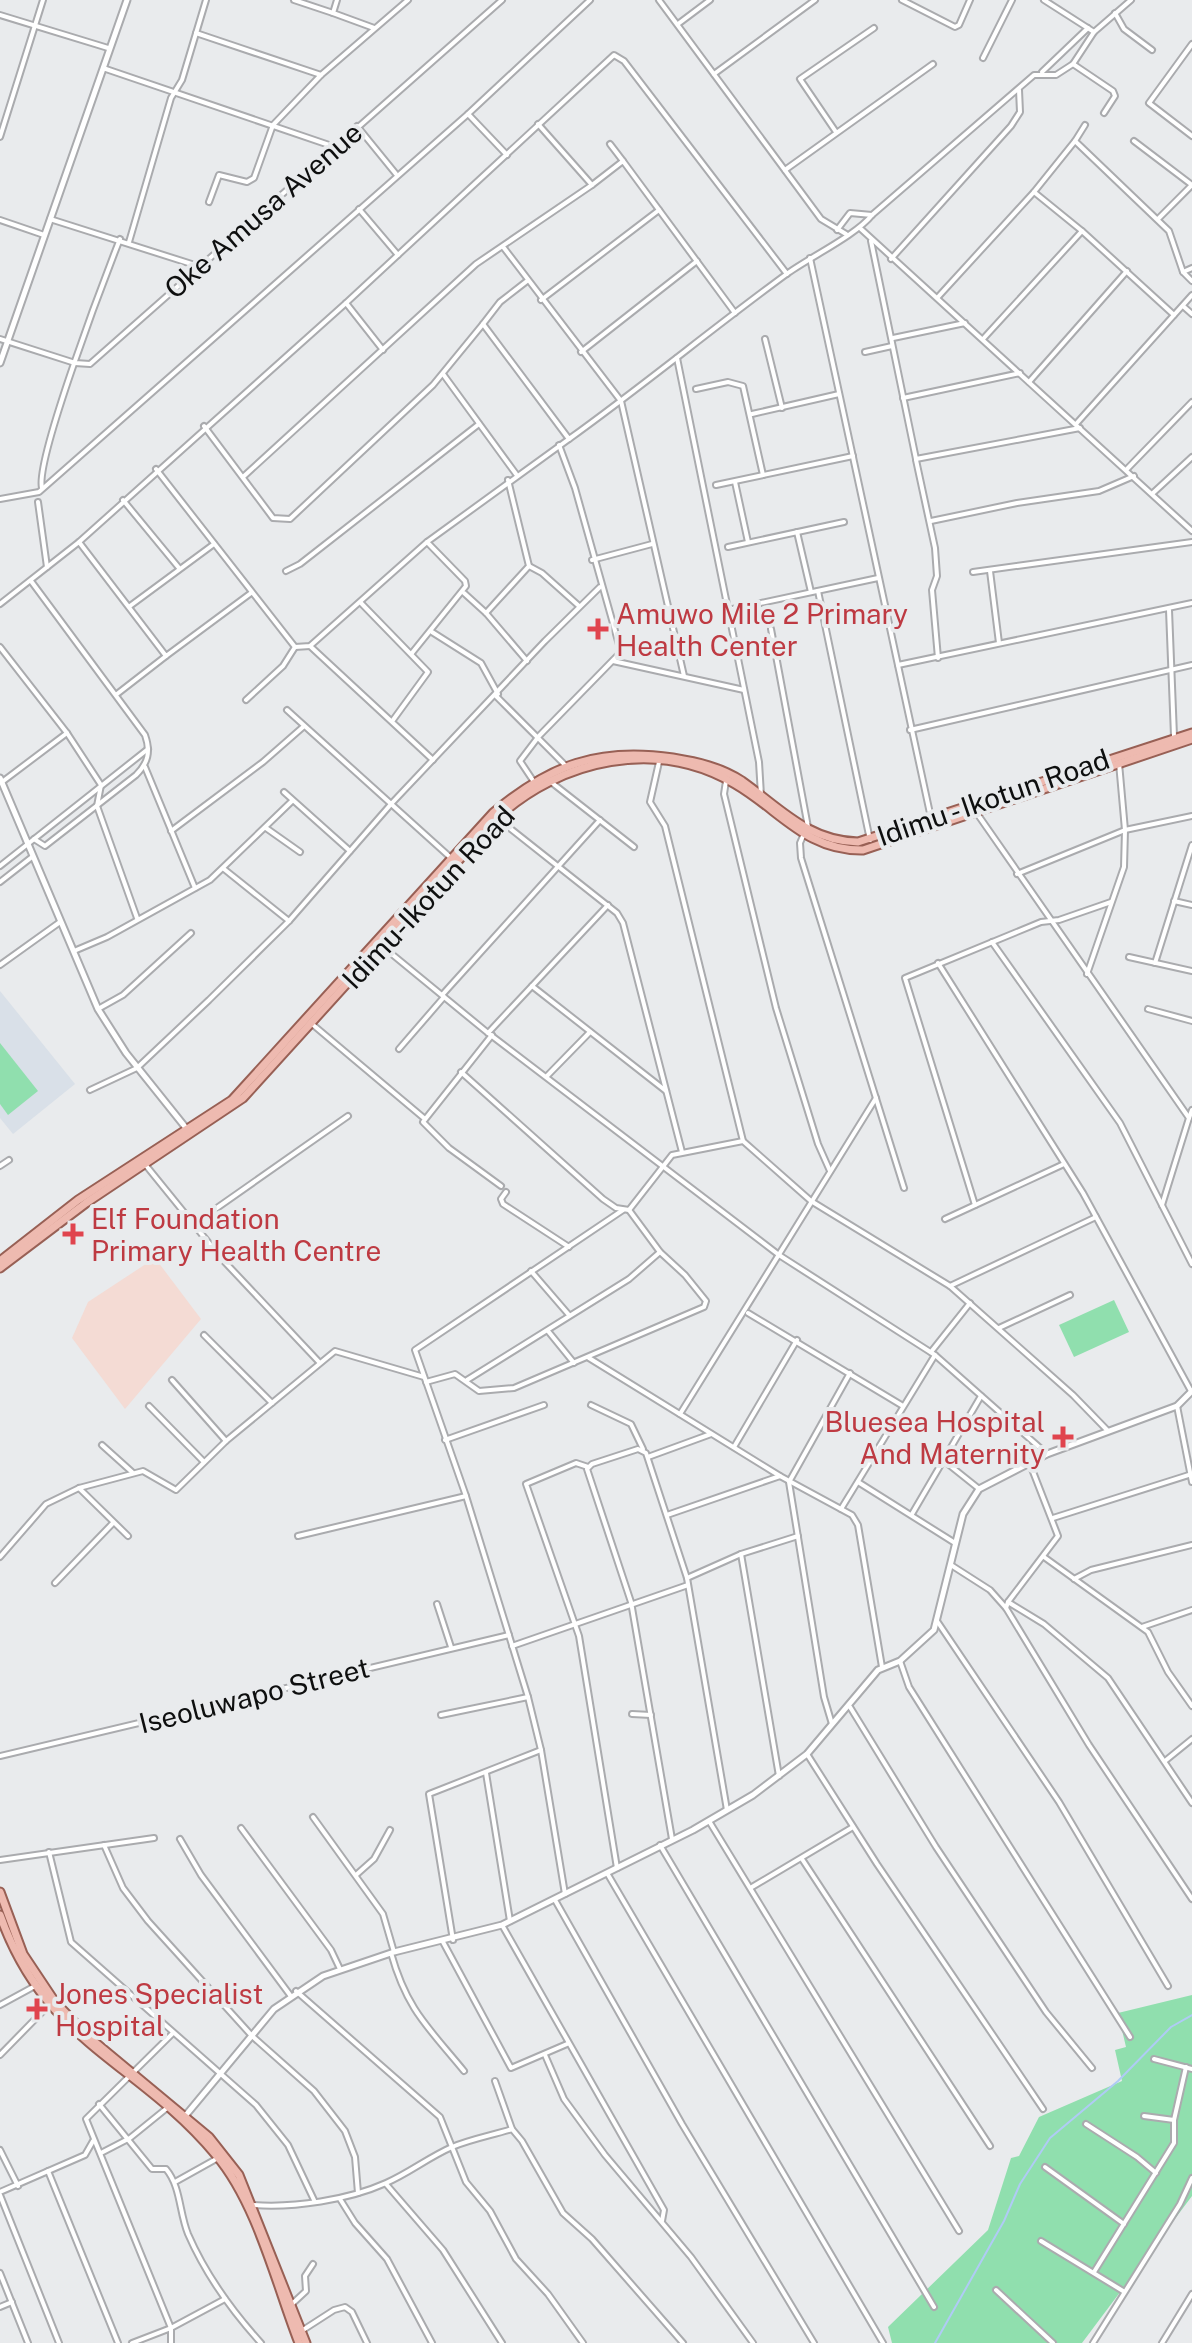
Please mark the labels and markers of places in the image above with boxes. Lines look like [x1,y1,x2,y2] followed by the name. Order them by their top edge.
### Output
[616,597,908,662] place label: Amuwo Mile 2 Primary Health Center
[587,618,609,640] marker: Amuwo Mile 2 Primary Health Center
[91,1202,381,1267] place label: Elf Foundation Primary Health Centre
[62,1223,84,1245] marker: Elf Foundation Primary Health Centre
[825,1405,1045,1470] place label: Bluesea Hospital And Maternity
[1052,1426,1074,1448] marker: Bluesea Hospital And Maternity
[55,1977,263,2042] place label: Jones Specialist Hospital
[26,1998,48,2020] marker: Jones Specialist Hospital

